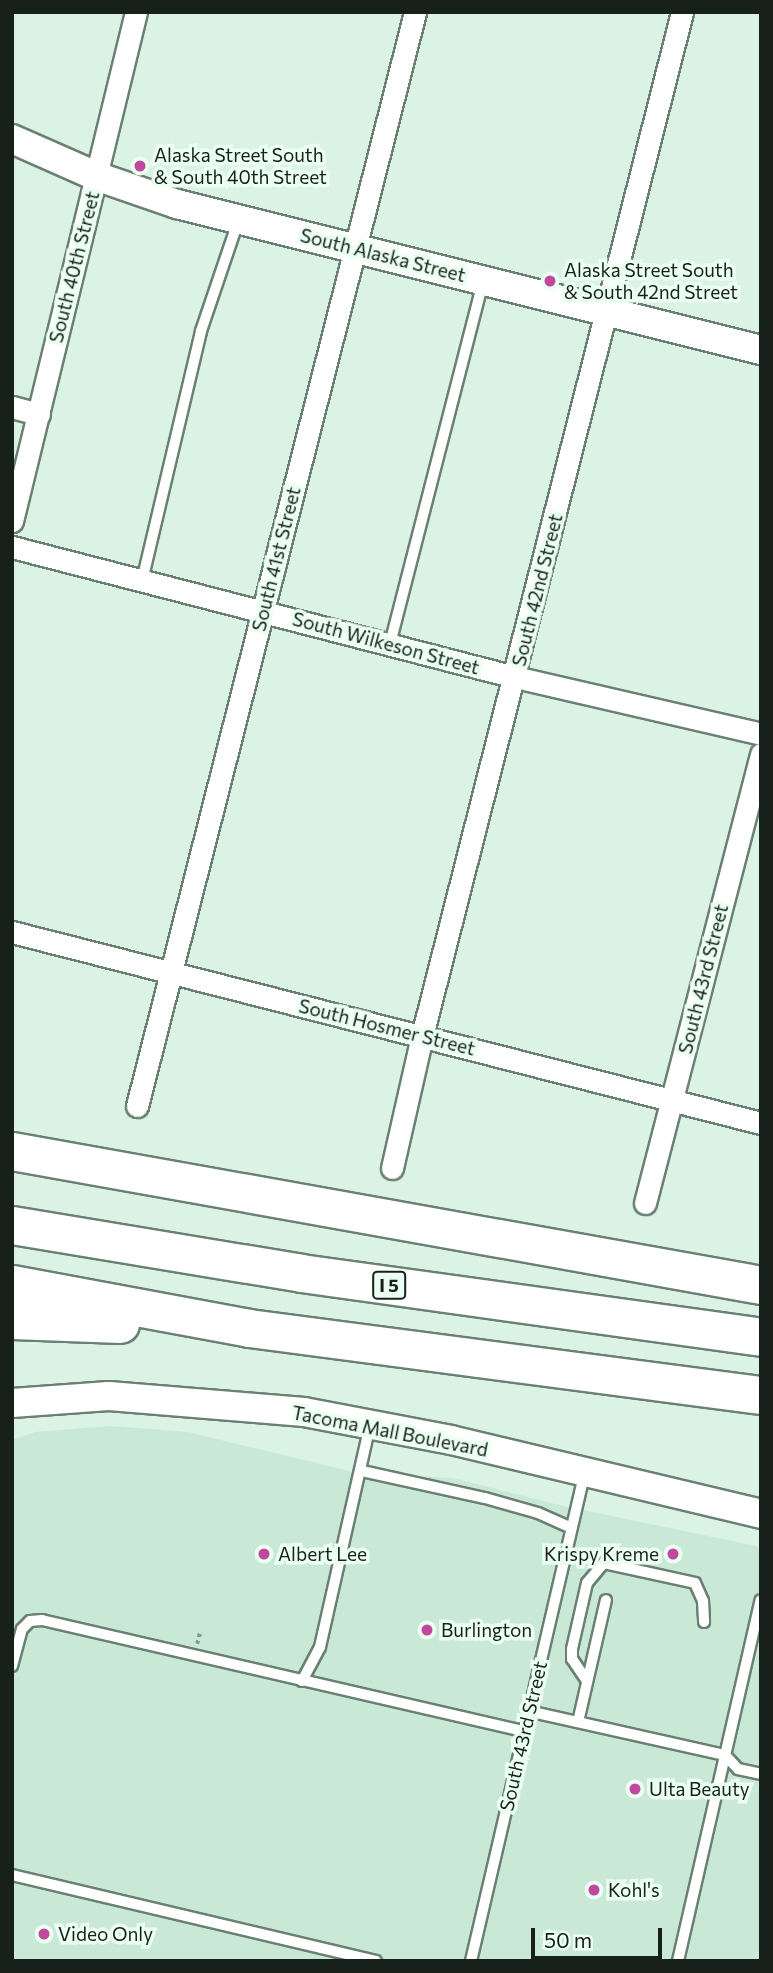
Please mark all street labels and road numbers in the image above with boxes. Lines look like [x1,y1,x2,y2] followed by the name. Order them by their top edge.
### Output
[44,189,104,345] street label: South 40th Street
[298,223,468,287] street label: South Alaska Street
[247,484,305,634] street label: South 41st Street
[507,511,567,669] street label: South 42nd Street
[290,607,482,679] street label: South Wilkeson Street
[673,902,733,1056] street label: South 43rd Street
[296,994,478,1060] street label: South Hosmer Street
[372,1270,406,1300] road number: I 5
[290,1401,490,1461] street label: Tacoma Mall Boulevard
[495,1659,551,1813] street label: South 43rd Street

